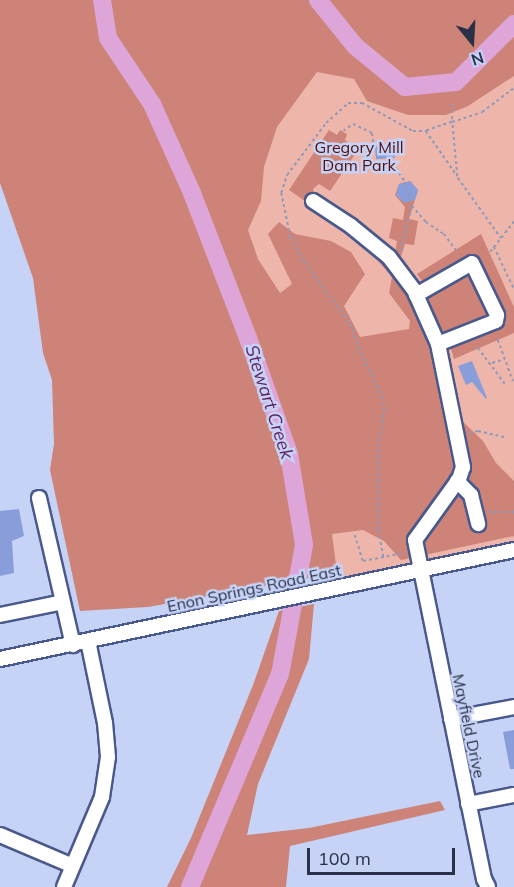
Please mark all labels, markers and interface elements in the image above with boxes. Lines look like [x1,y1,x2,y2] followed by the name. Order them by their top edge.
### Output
[442,12,502,72] north arrow
[469,48,486,70] text: N
[314,137,404,175] park label: Gregory Mill Dam Park
[240,342,298,462] water label: Stewart Creek
[165,560,343,616] street label: Enon Springs Road East
[449,672,489,780] street label: Mayfield Drive
[310,836,458,874] scale bar
[318,847,371,870] text: 100 m

